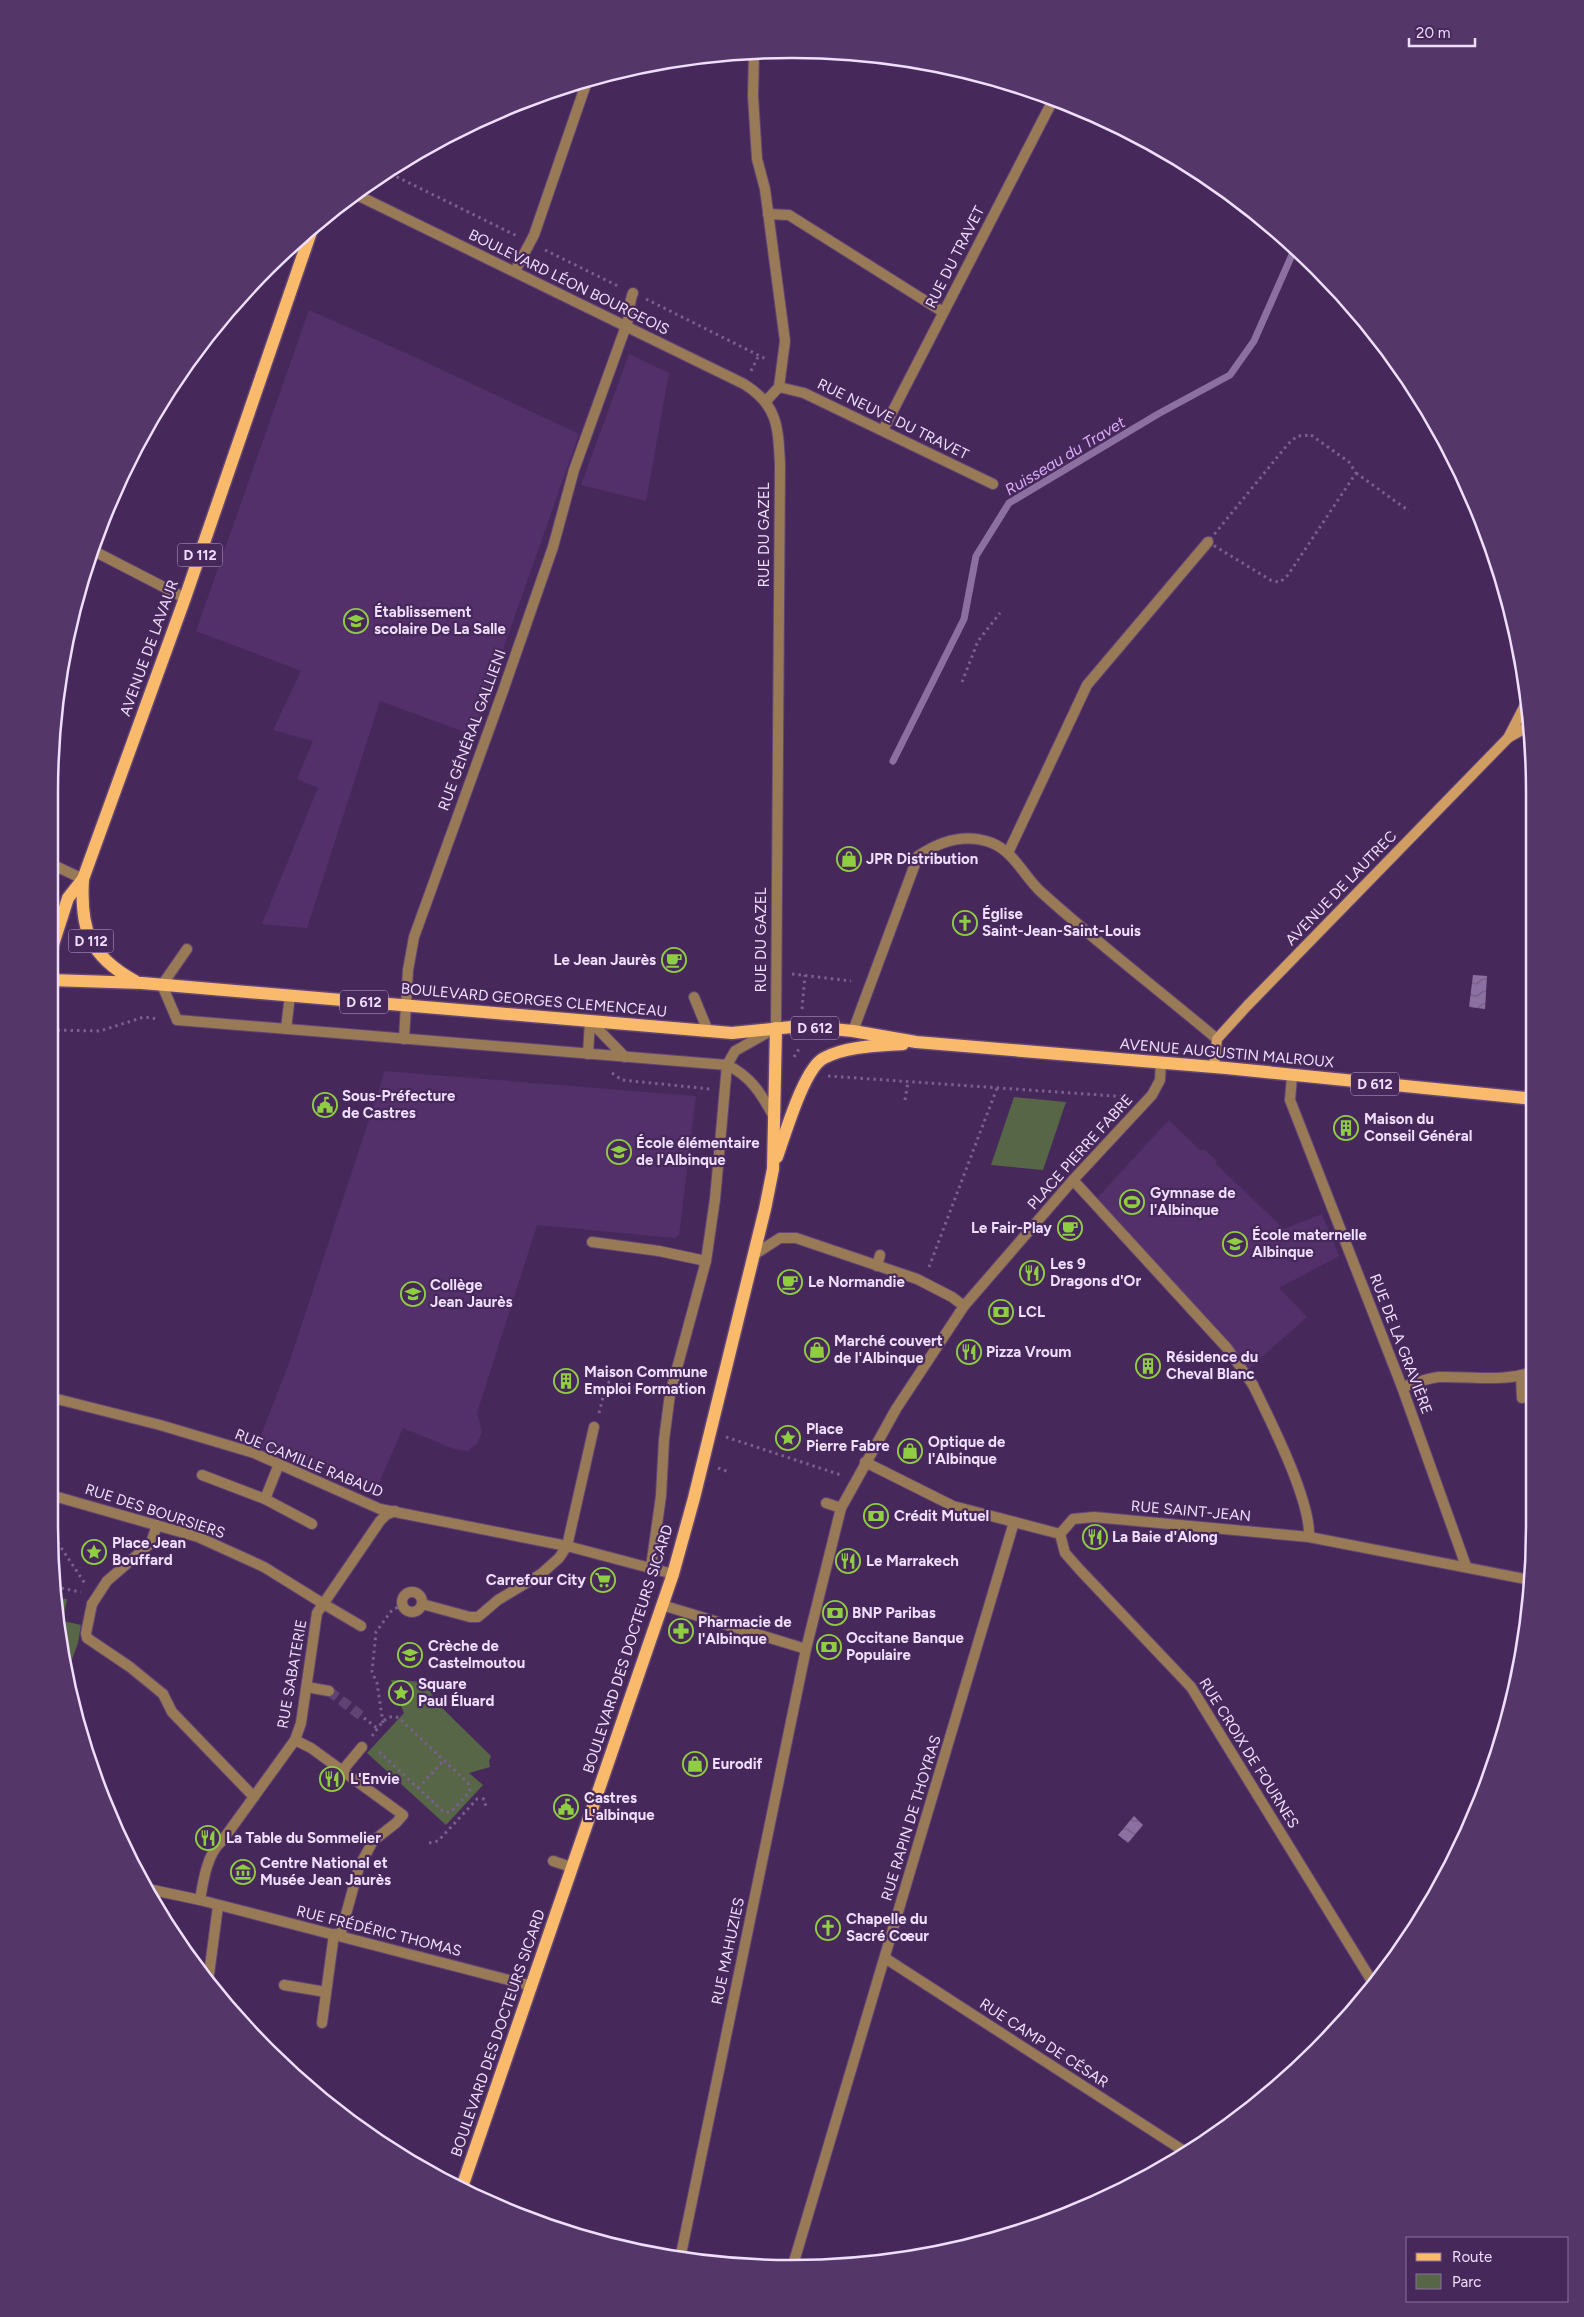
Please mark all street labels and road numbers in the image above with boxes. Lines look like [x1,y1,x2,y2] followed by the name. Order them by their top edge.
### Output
[922,202,989,311] street label: RUE DU TRAVET
[466,225,672,339] street label: BOULEVARD LÉON BOURGEOIS
[814,375,972,464] street label: RUE NEUVE DU TRAVET
[755,482,773,587] street label: RUE DU GAZEL
[178,544,222,566] road number: D 112
[116,577,182,719] street label: AVENUE DE LAVAUR
[434,647,510,813] street label: RUE GÉNÉRAL GALLIENI
[1282,827,1400,949] street label: AVENUE DE LAUTREC
[752,887,770,992] street label: RUE DU GAZEL
[68,929,114,952] road number: D 112
[400,979,668,1021] street label: BOULEVARD GEORGES CLEMENCEAU
[340,990,388,1014] road number: D 612
[791,1016,839,1040] road number: D 612
[1119,1035,1336,1071] street label: AVENUE AUGUSTIN MALROUX
[1351,1072,1399,1096] road number: D 612
[1024,1091,1136,1213] street label: PLACE PIERRE FABRE
[1366,1271,1436,1417] street label: RUE DE LA GRAVIÈRE
[232,1425,386,1501] street label: RUE CAMILLE RABAUD
[83,1480,227,1542] street label: RUE DES BOURSIERS
[1130,1497,1252,1525] street label: RUE SAINT-JEAN
[579,1522,677,1776] street label: BOULEVARD DES DOCTEURS SICARD
[274,1618,310,1730] street label: RUE SABATERIE
[1195,1675,1303,1831] street label: RUE CROIX DE FOURNES
[877,1733,945,1903] street label: RUE RAPIN DE THOYRAS
[708,1896,748,2006] street label: RUE MAHUZIES
[295,1902,463,1960] street label: RUE FRÉDÉRIC THOMAS
[447,1907,549,2159] street label: BOULEVARD DES DOCTEURS SICARD
[976,1995,1112,2091] street label: RUE CAMP DE CÉSAR

